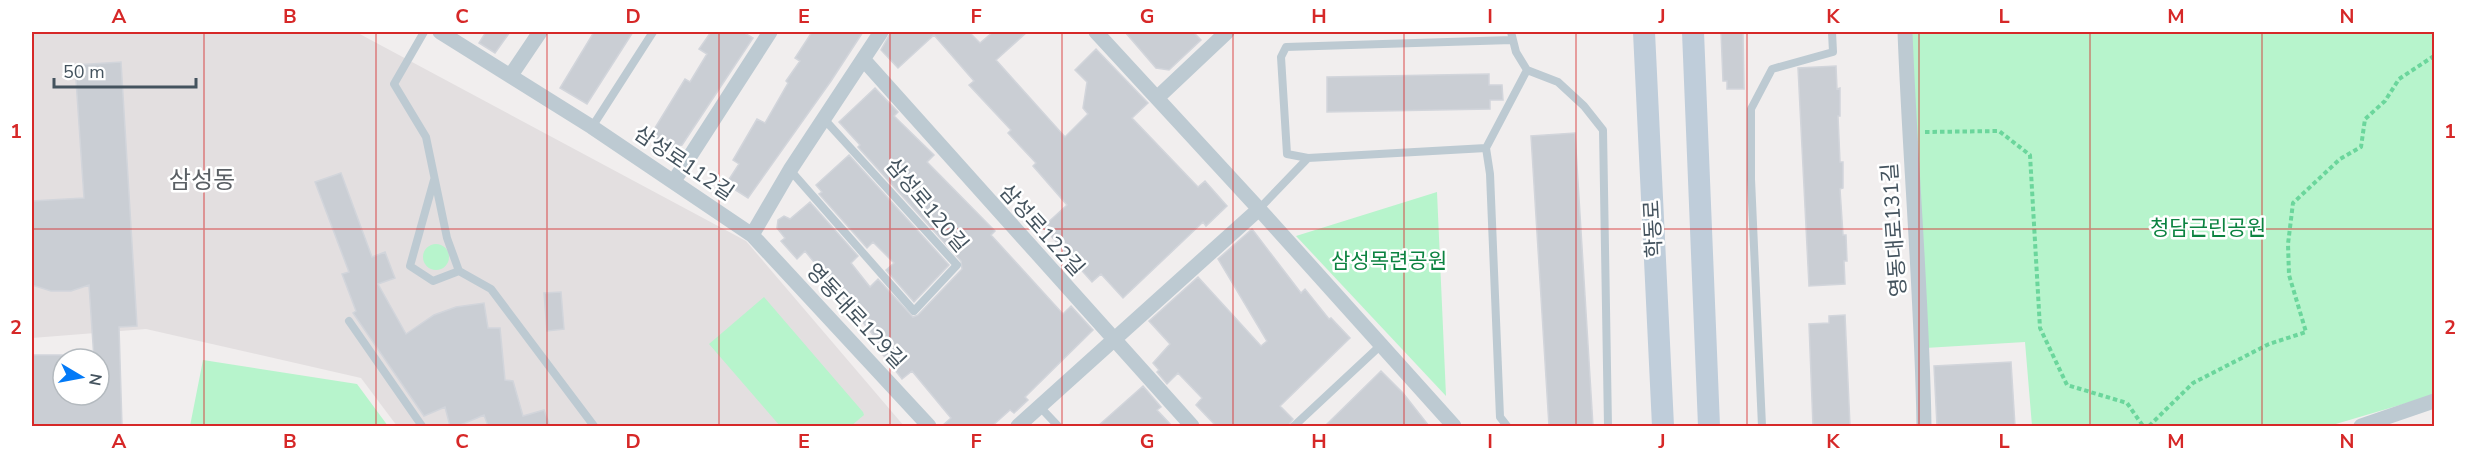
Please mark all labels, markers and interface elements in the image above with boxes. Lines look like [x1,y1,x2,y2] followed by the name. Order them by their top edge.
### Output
[112,3,127,30] text: A
[283,3,297,30] text: B
[455,3,469,30] text: C
[625,3,641,30] text: D
[798,3,810,30] text: E
[970,3,982,30] text: F
[1140,3,1154,30] text: G
[1311,3,1327,30] text: H
[1487,3,1493,30] text: I
[1657,3,1666,30] text: J
[1826,3,1840,30] text: K
[1998,3,2010,30] text: L
[2167,3,2185,30] text: M
[2340,3,2354,30] text: N
[54,51,196,89] scale bar
[63,60,105,84] text: 50 m
[10,118,22,145] text: 1
[2444,118,2456,145] text: 1
[628,119,740,207] street label: 삼성로112길
[879,152,975,258] street label: 삼성로120길
[1875,162,1913,298] street label: 영동대로131길
[169,164,235,196] district label: 삼성동
[993,178,1091,282] street label: 삼성로122길
[1638,199,1668,259] street label: 학동로
[2150,214,2266,242] park label: 청담근린공원
[1331,247,1447,275] park label: 삼성목련공원
[800,257,912,375] street label: 영동대로129길
[10,314,22,341] text: 2
[2444,314,2456,341] text: 2
[51,347,111,407] north arrow
[83,372,107,387] text: N
[112,428,127,455] text: A
[283,428,297,455] text: B
[455,428,469,455] text: C
[625,428,641,455] text: D
[798,428,810,455] text: E
[970,428,982,455] text: F
[1140,428,1154,455] text: G
[1311,428,1327,455] text: H
[1487,428,1493,455] text: I
[1657,428,1666,455] text: J
[1826,428,1840,455] text: K
[1998,428,2010,455] text: L
[2167,428,2185,455] text: M
[2340,428,2354,455] text: N

